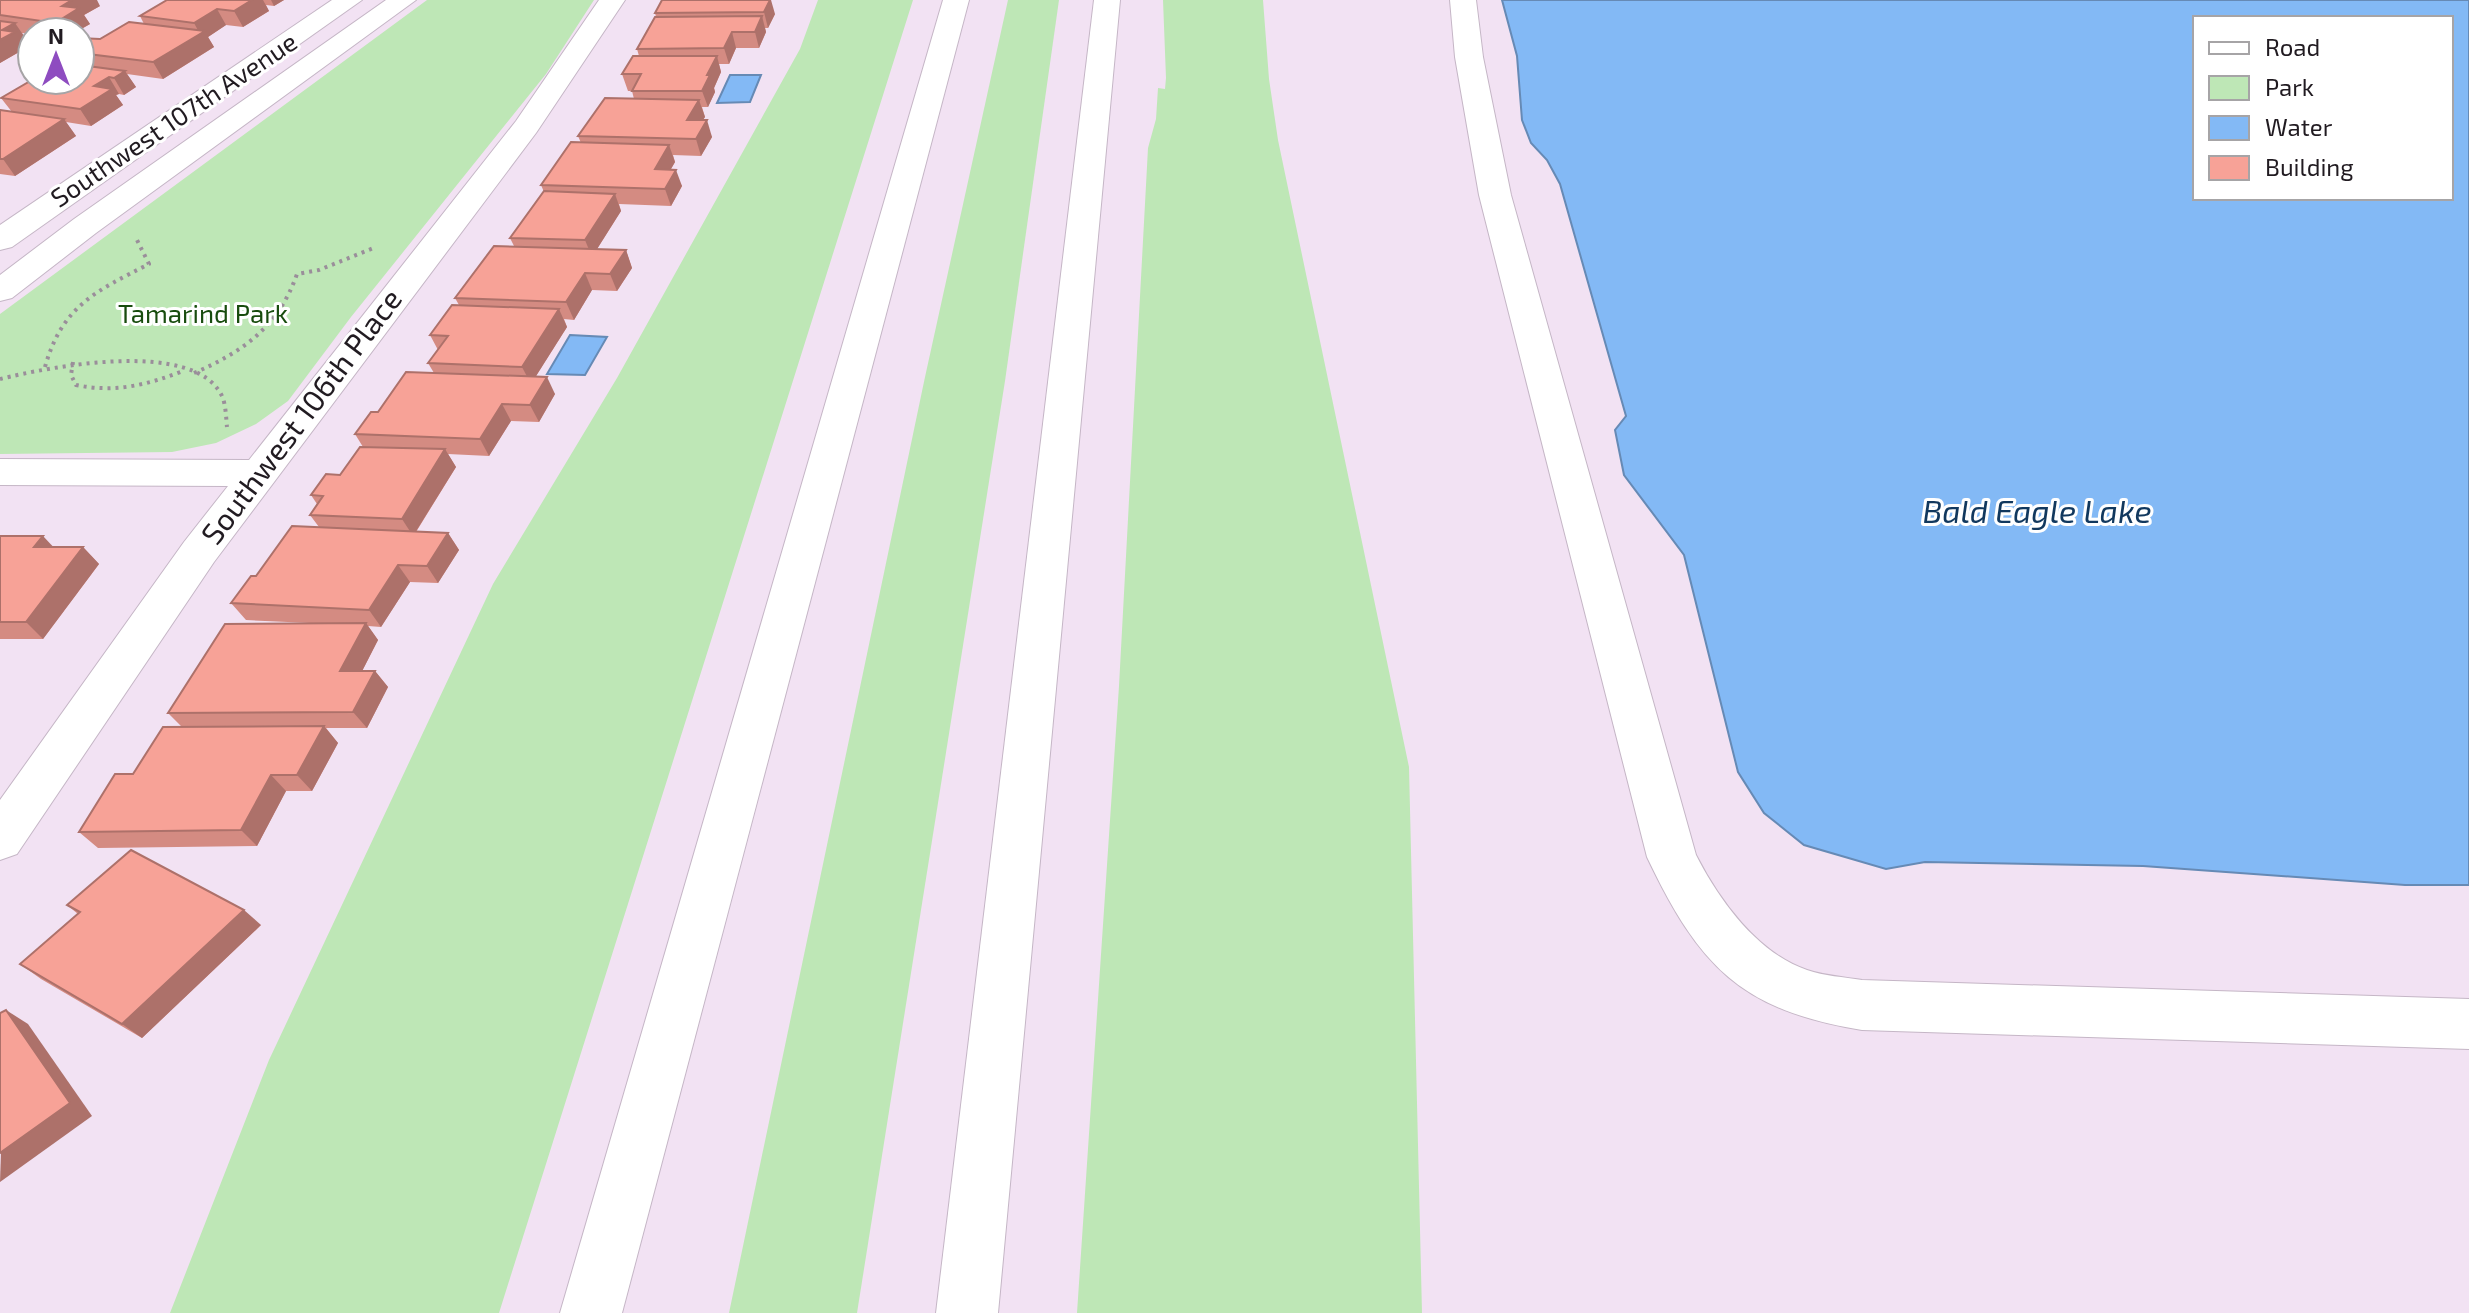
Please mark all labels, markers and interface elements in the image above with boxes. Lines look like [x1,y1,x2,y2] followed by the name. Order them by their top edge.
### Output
[16,16,96,96] north arrow
[2193,16,2453,200] legend
[48,22,64,48] text: N
[44,25,302,213] street label: Southwest 107th Avenue
[2265,32,2320,61] text: Road
[2265,72,2314,101] text: Park
[2265,112,2333,141] text: Water
[2265,152,2354,181] text: Building
[193,281,408,551] street label: Southwest 106th Place
[118,297,288,328] park label: Tamarind Park
[1922,491,2152,530] water label: Bald Eagle Lake

